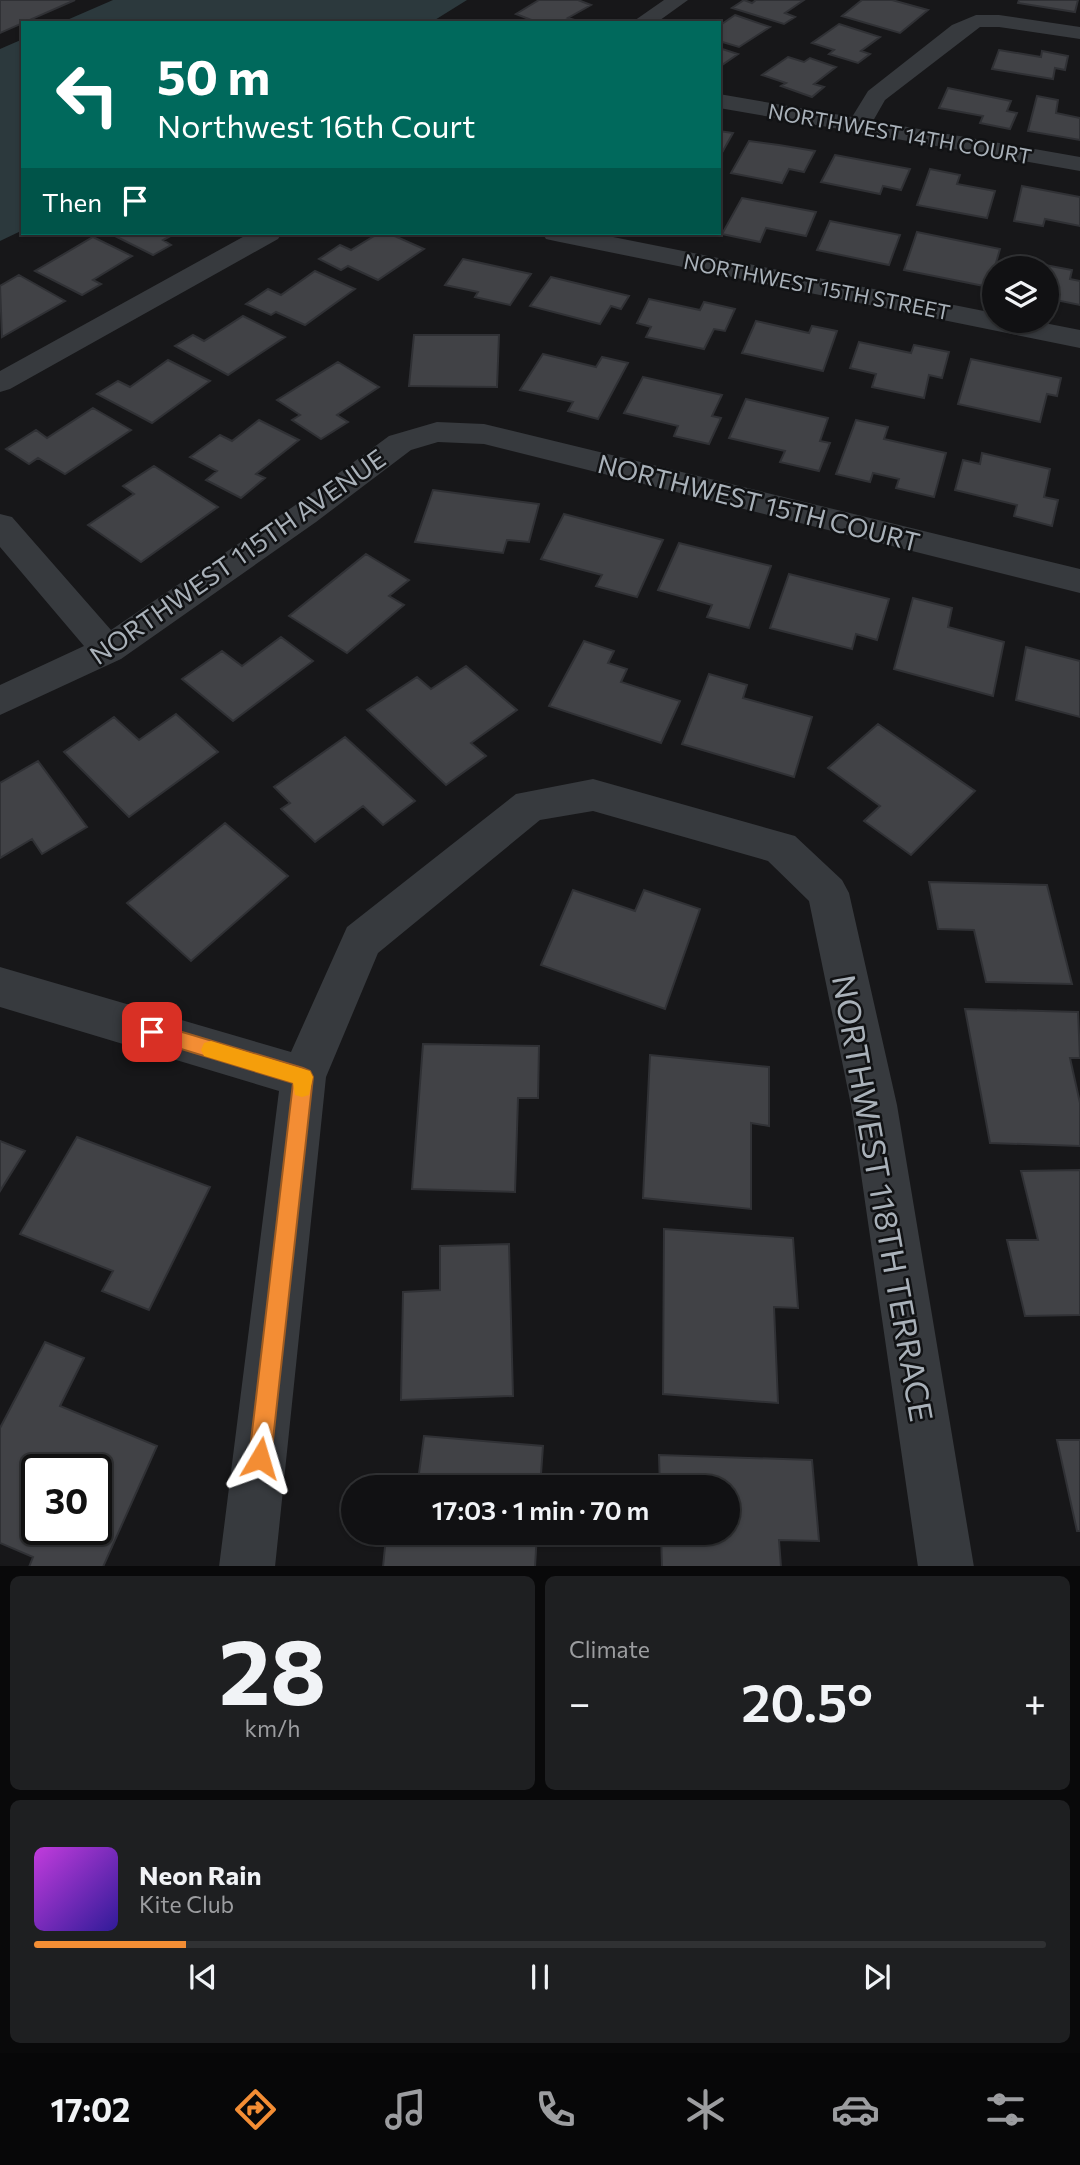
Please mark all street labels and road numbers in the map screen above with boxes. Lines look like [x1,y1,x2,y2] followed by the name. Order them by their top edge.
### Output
[766,97,1034,169] street label: NORTHWEST 14TH COURT
[682,248,952,324] street label: NORTHWEST 15TH STREET
[83,442,391,670] street label: NORTHWEST 115TH AVENUE
[595,447,923,557] street label: NORTHWEST 15TH COURT
[825,971,943,1425] street label: NORTHWEST 118TH TERRACE

